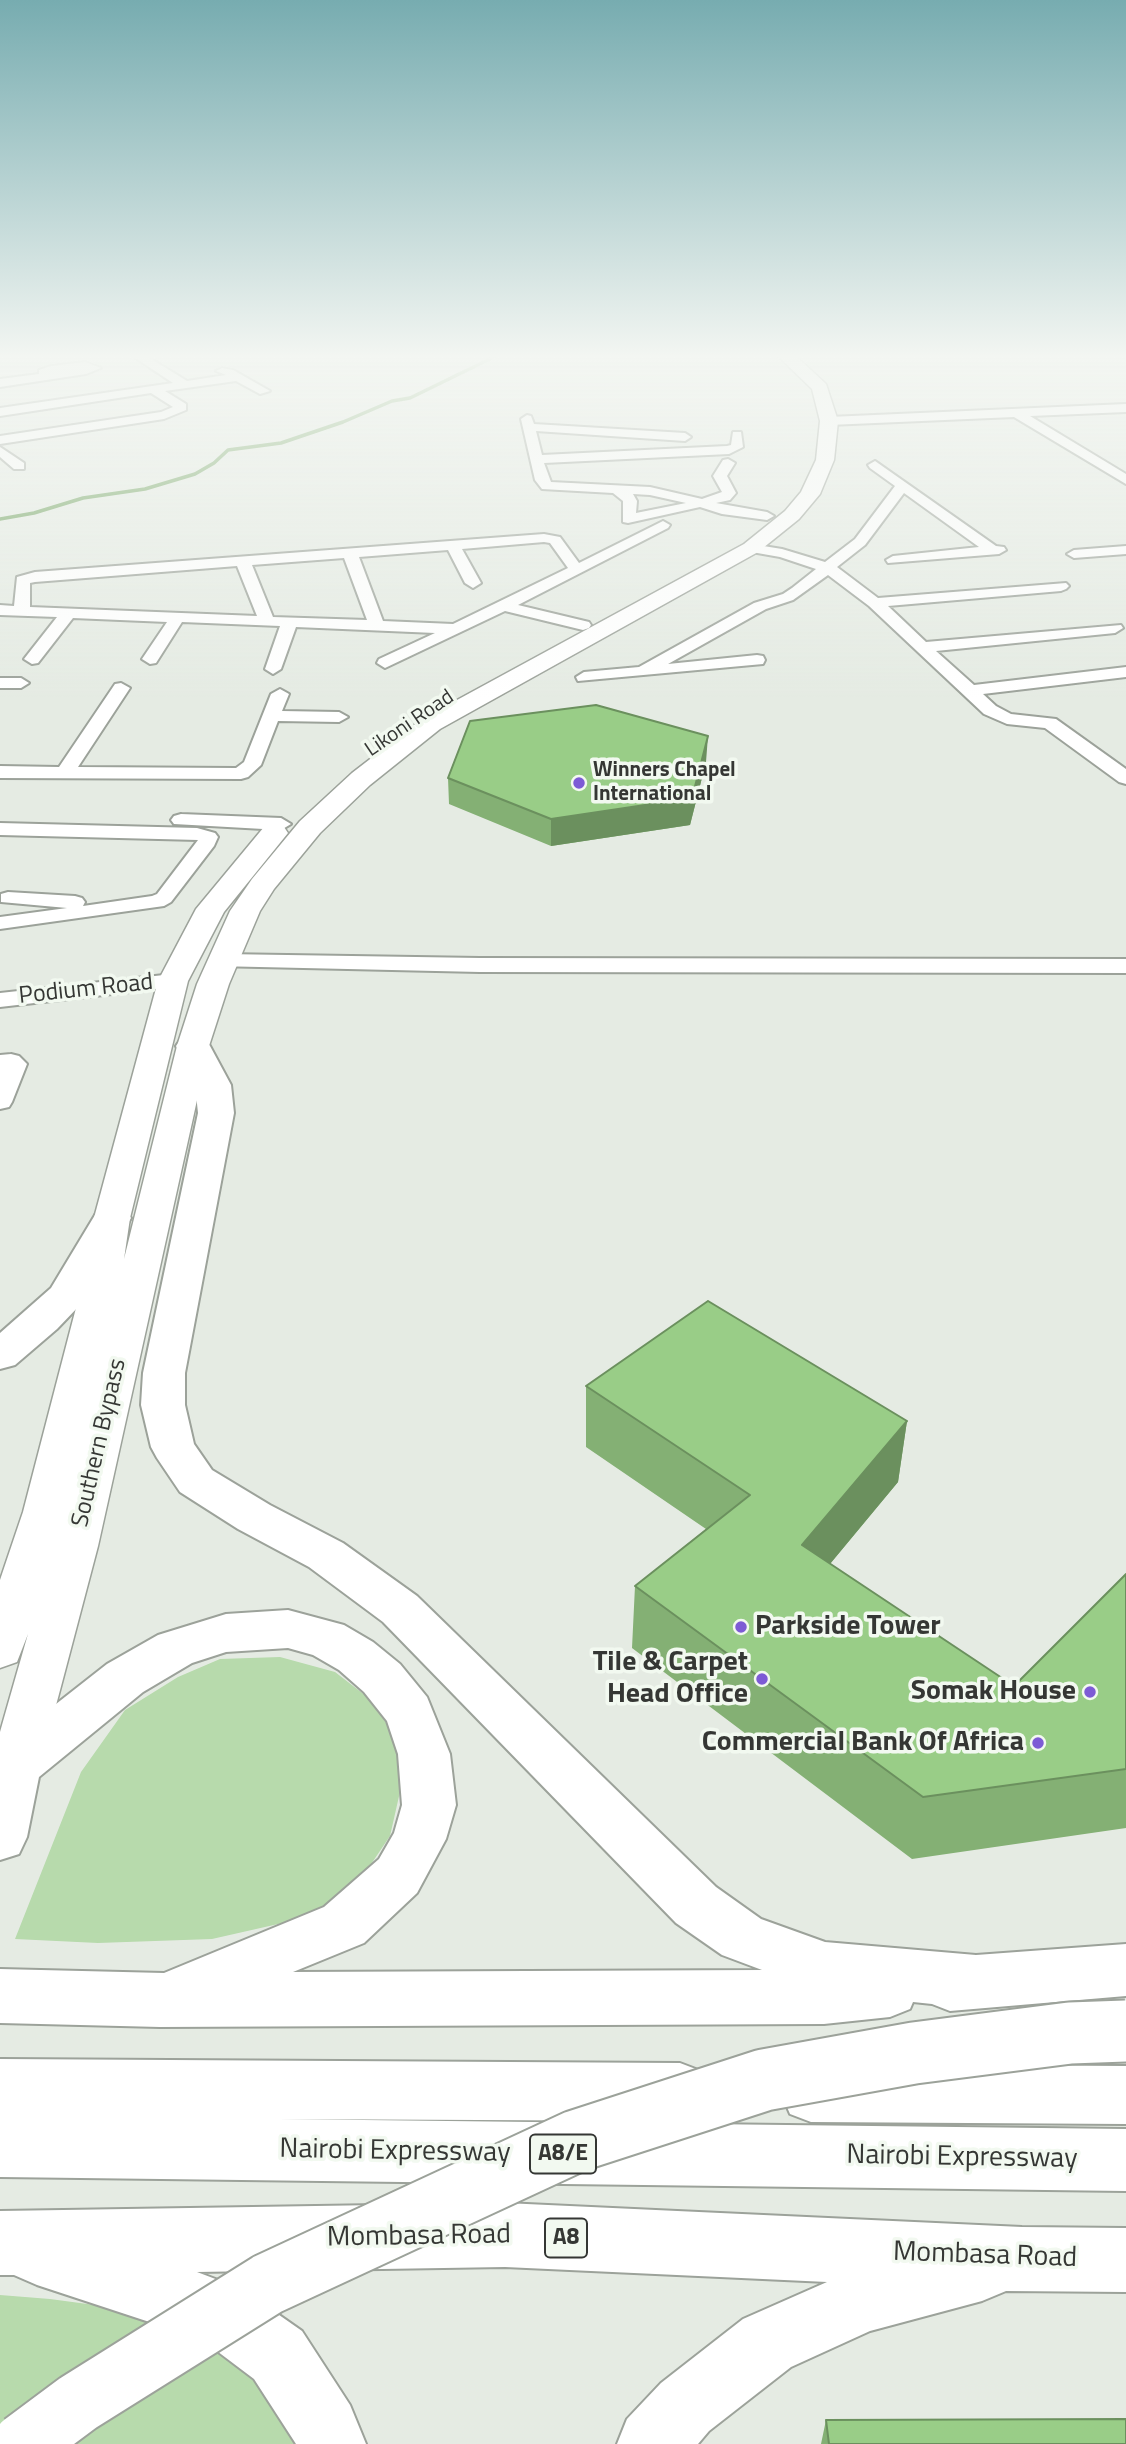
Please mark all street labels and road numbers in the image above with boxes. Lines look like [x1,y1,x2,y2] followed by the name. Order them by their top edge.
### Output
[361,685,459,763] street label: Likoni Road
[17,969,155,1011] street label: Podium Road
[67,1356,133,1530] street label: Southern Bypass
[279,2133,511,2171] street label: Nairobi Expressway
[530,2134,596,2174] road number: A8/E
[846,2139,1078,2177] street label: Nairobi Expressway
[545,2218,587,2258] road number: A8
[327,2219,511,2255] street label: Mombasa Road
[892,2236,1078,2276] street label: Mombasa Road

